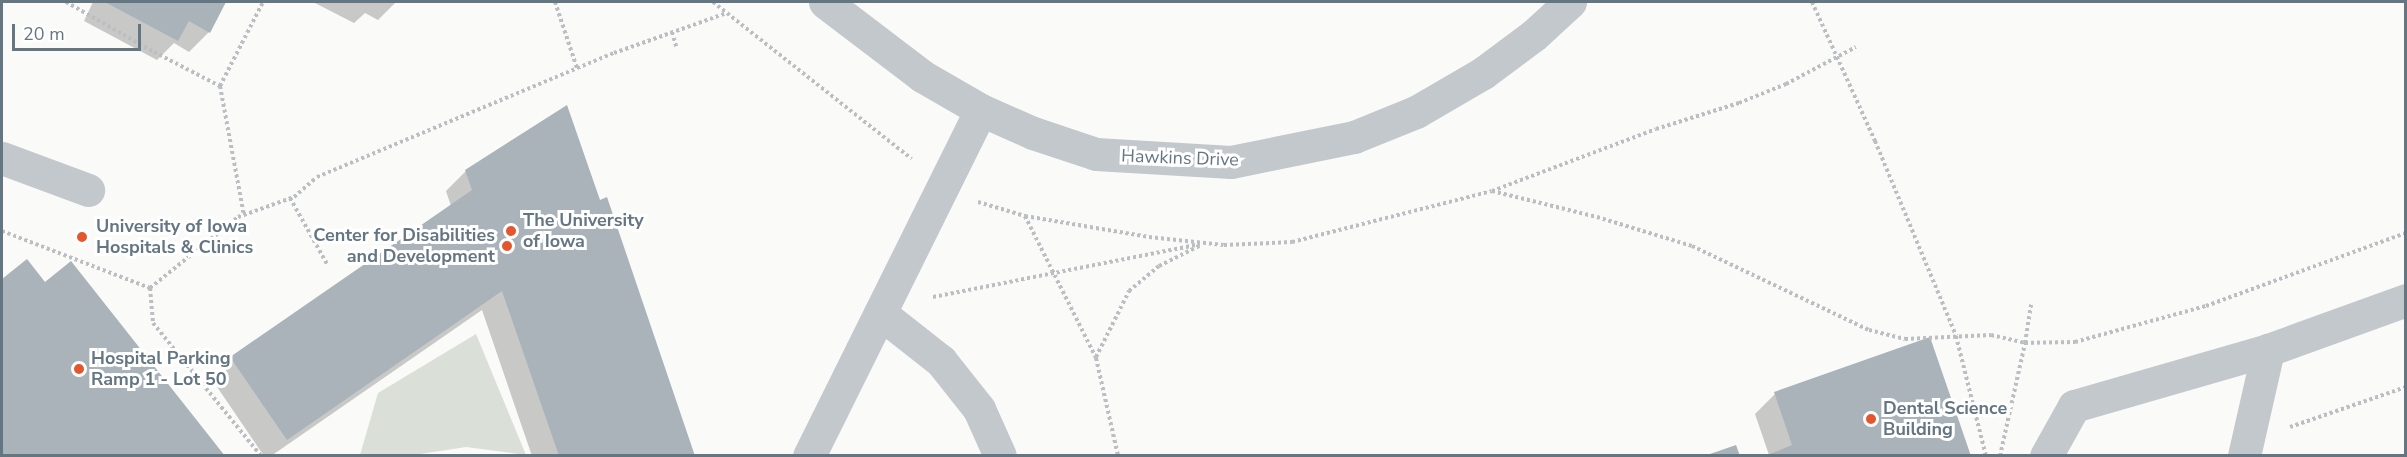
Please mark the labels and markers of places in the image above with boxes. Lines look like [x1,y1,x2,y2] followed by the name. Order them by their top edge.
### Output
[523,210,644,252] place label: The University of Iowa
[96,216,253,258] place label: University of Iowa Hospitals & Clinics
[504,224,518,238] marker: The University of Iowa
[313,225,495,268] place label: Center for Disabilities and Development
[73,228,91,246] marker: University of Iowa Hospitals & Clinics
[500,239,514,253] marker: Center for Disabilities and Development
[91,348,231,391] place label: Hospital Parking Ramp 1 - Lot 50
[72,362,86,376] marker: Hospital Parking Ramp 1 - Lot 50
[1883,398,2007,440] place label: Dental Science Building
[1864,412,1878,426] marker: Dental Science Building

